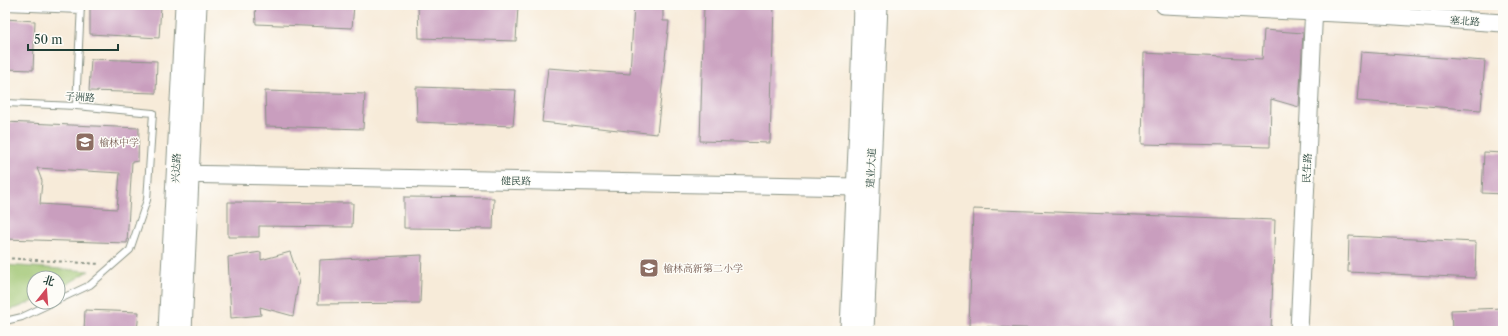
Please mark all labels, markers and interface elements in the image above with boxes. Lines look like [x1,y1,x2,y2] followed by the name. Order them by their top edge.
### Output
[1450,13,1480,29] street label: 塞北路
[28,26,118,52] scale bar
[34,32,63,47] text: 50 m
[65,89,95,105] street label: 子洲路
[74,131,96,153] school or university icon: 榆林中学
[99,136,139,149] place label: 榆林中学
[863,148,879,188] street label: 建业大道
[169,153,183,183] street label: 兴达路
[1300,153,1314,183] street label: 民生路
[501,174,531,188] street label: 健民路
[638,257,660,279] school or university icon: 榆林高新第二小学
[663,262,743,275] place label: 榆林高新第二小学
[26,270,66,310] north arrow
[42,272,56,289] text: 北

